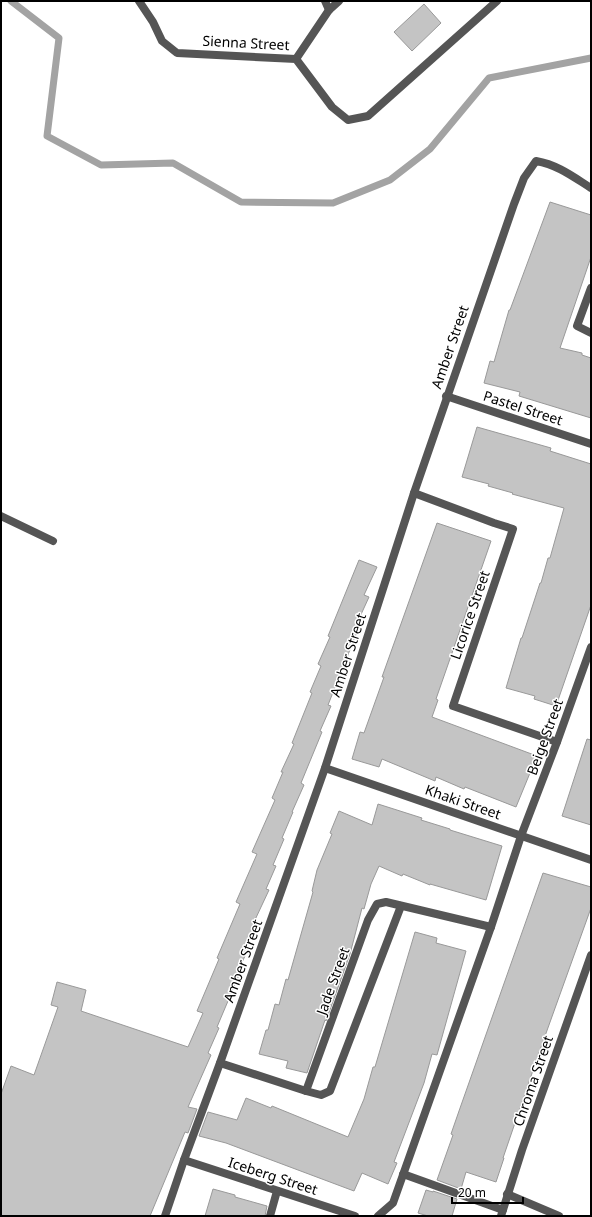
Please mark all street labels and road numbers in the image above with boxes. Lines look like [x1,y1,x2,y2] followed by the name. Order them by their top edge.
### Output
[202,31,290,54] street label: Sienna Street
[426,303,473,391] street label: Amber Street
[481,386,565,429] street label: Pastel Street
[445,568,494,662] street label: Licorice Street
[325,611,370,699] street label: Amber Street
[522,696,567,778] street label: Beige Street
[423,780,504,823] street label: Khaki Street
[219,917,266,1005] street label: Amber Street
[311,944,354,1019] street label: Jade Street
[508,1033,557,1129] street label: Chroma Street
[226,1152,320,1199] street label: Iceberg Street

